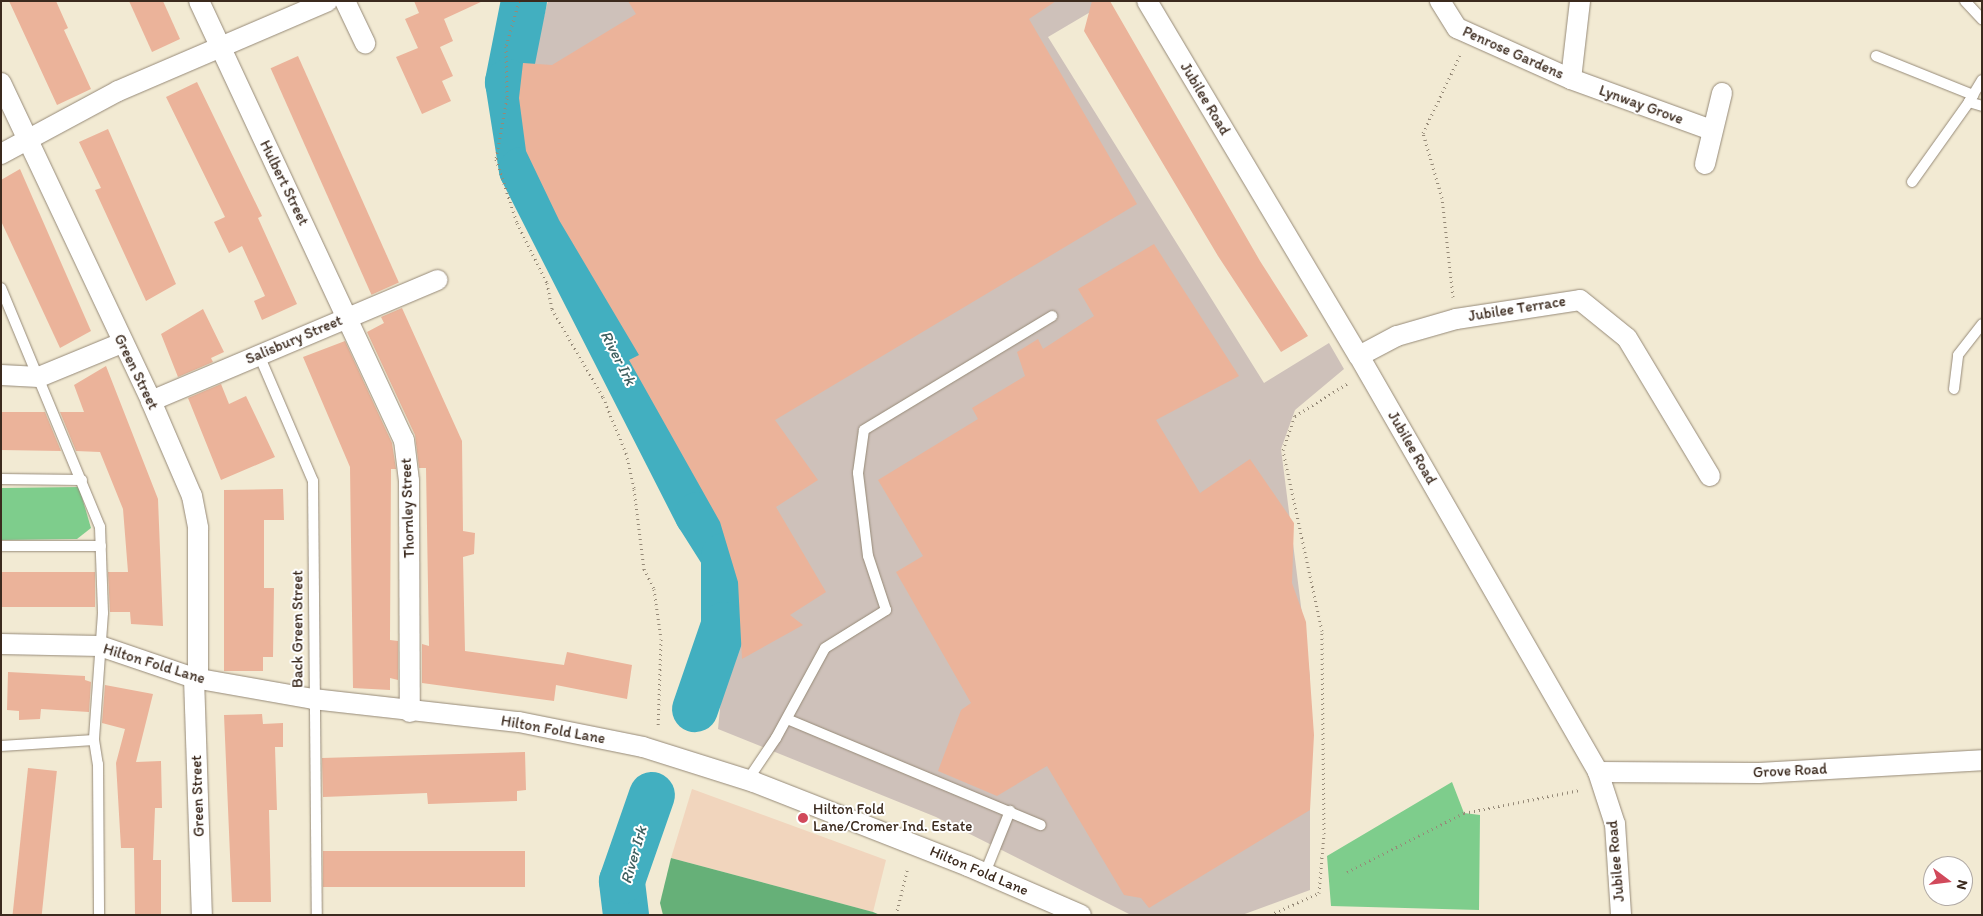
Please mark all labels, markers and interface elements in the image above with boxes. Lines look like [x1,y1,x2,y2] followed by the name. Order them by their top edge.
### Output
[1460,23,1566,83] street label: Penrose Gardens
[1176,59,1234,139] street label: Jubilee Road
[1596,81,1686,129] street label: Lynway Grove
[256,138,312,228] street label: Hulbert Street
[1468,293,1566,325] street label: Jubilee Terrace
[243,312,345,368] street label: Salisbury Street
[596,327,640,389] water label: River Irk
[110,331,162,413] street label: Green Street
[1384,408,1440,488] street label: Jubilee Road
[397,458,419,558] street label: Thornley Street
[289,570,307,688] street label: Back Green Street
[101,640,207,688] street label: Hilton Fold Lane
[500,712,606,748] street label: Hilton Fold Lane
[188,755,208,837] street label: Green Street
[1753,760,1827,782] street label: Grove Road
[813,800,972,835] place label: Hilton Fold Lane/Cromer Ind. Estate
[797,812,809,824] marker: Hilton Fold Lane/Cromer Ind. Estate
[1603,820,1629,902] street label: Jubilee Road
[617,824,651,886] water label: River Irk
[927,842,1031,900] street label: Hilton Fold Lane
[1923,856,1973,906] north arrow
[1953,878,1971,892] text: N

